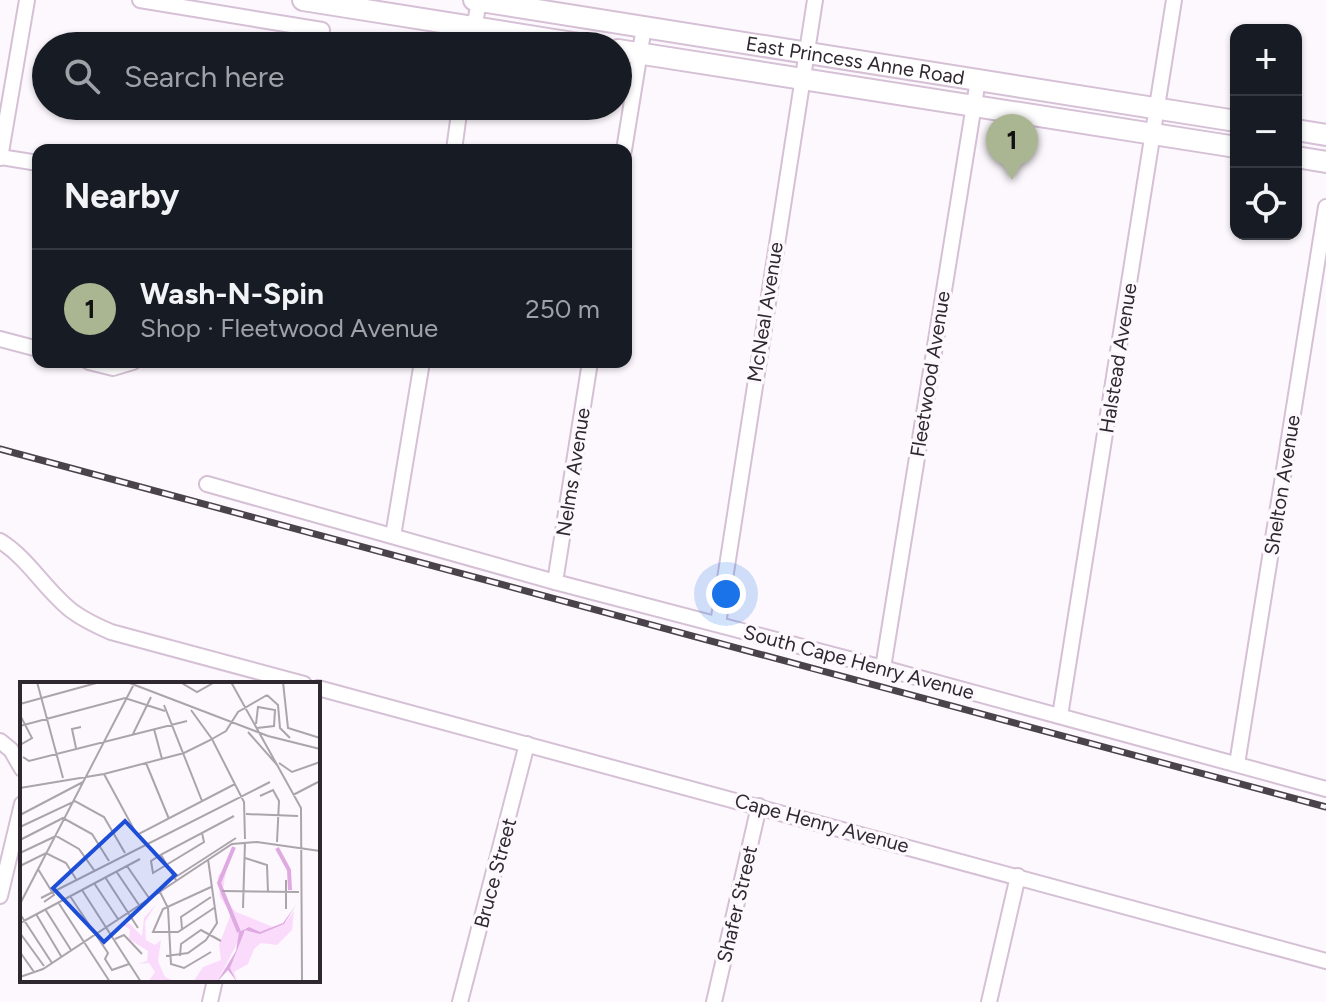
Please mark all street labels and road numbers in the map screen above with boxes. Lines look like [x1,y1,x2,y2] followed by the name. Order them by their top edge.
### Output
[744,31,966,90] street label: East Princess Anne Road
[742,240,788,384] street label: McNeal Avenue
[1094,281,1142,435] street label: Halstead Avenue
[905,289,955,459] street label: Fleetwood Avenue
[551,406,595,538] street label: Nelms Avenue
[1259,413,1305,557] street label: Shelton Avenue
[741,620,977,704] street label: South Cape Henry Avenue
[732,788,912,858] street label: Cape Henry Avenue
[469,815,521,931] street label: Bruce Street
[712,843,762,965] street label: Shafer Street

